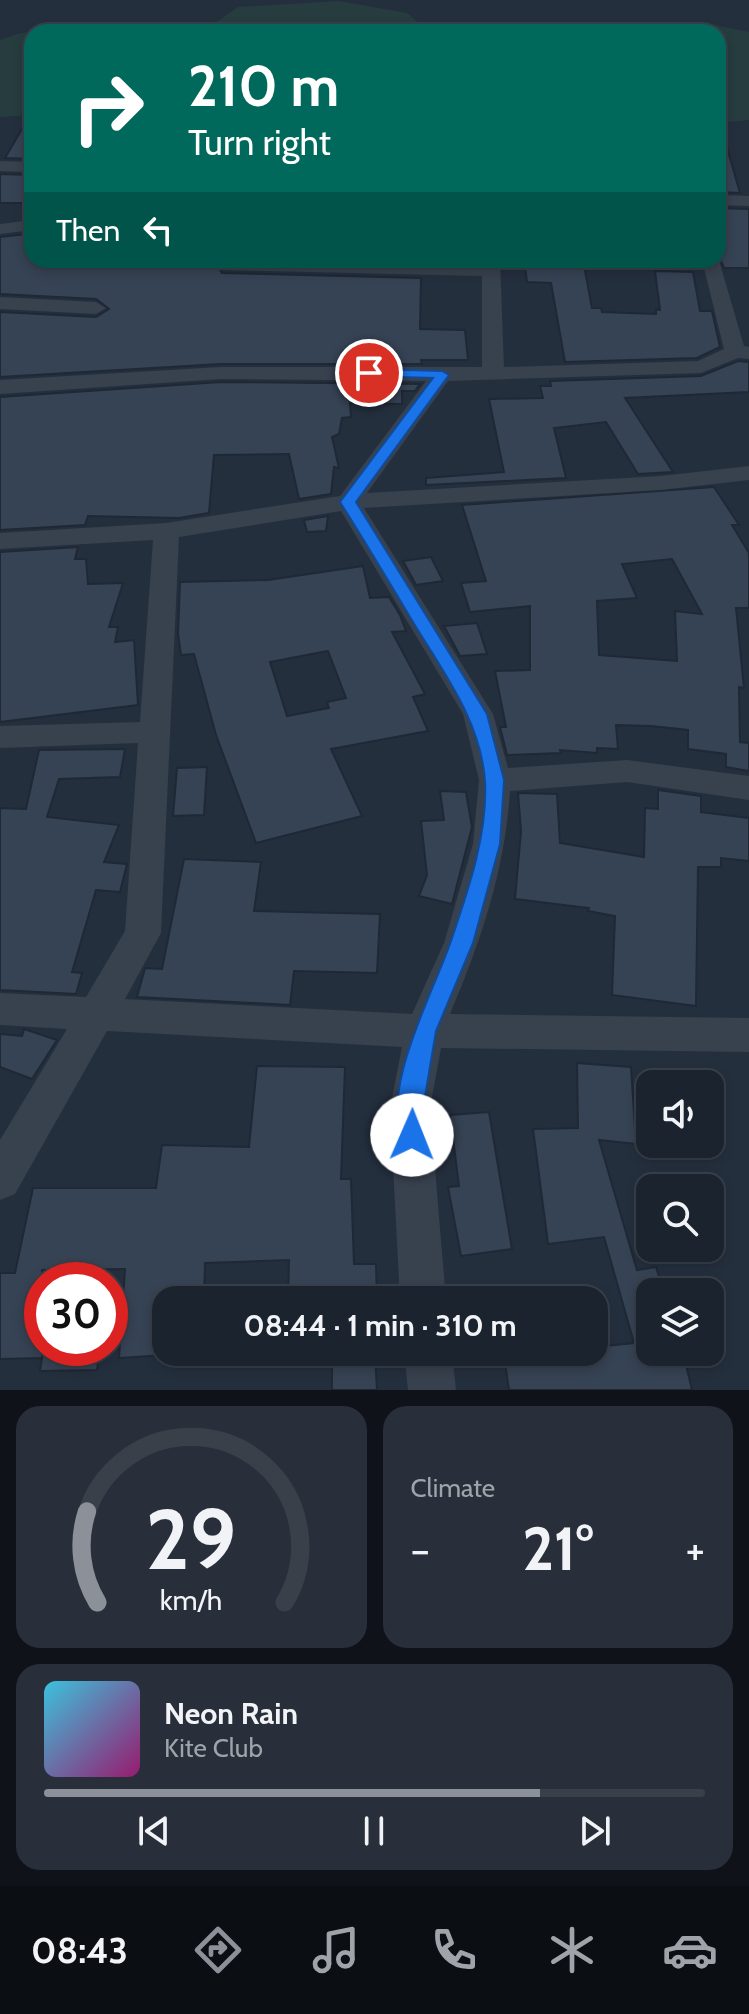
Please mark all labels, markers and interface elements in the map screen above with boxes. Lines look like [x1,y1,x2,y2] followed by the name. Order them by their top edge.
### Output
[188,52,339,120] text: 210 m
[56,56,160,160] icon: right
[188,120,331,164] text: Turn right
[136,208,180,252] icon: left
[56,212,120,249] text: Then
[335,339,403,407] pin
[347,351,391,395] icon: arrive
[636,1070,724,1366] map controls
[636,1070,724,1158] button: sound
[370,1093,454,1177] position arrow
[636,1174,724,1262] button: search
[24,1262,128,1366] speed limit sign: 30
[636,1278,724,1366] button: layers
[243,1307,517,1344] text: 08:44 · 1 min · 310 m
[411,1472,495,1504] text: Climate
[146,1489,237,1590] text: 29
[522,1512,593,1585] text: 21°
[411,1523,430,1576] text: −
[686,1523,705,1576] text: +
[160,1582,223,1617] text: km/h
[164,1695,298,1732] text: Neon Rain
[164,1732,263,1764] text: Kite Club
[132,1809,176,1853] icon: previous
[352,1809,396,1853] icon: pause
[573,1809,617,1853] icon: next
[190,1922,246,1978] icon: directions
[308,1922,364,1978] icon: music
[426,1922,482,1978] icon: phone
[544,1922,600,1978] icon: climate
[662,1922,718,1978] icon: car
[31,1928,128,1972] text: 08:43

